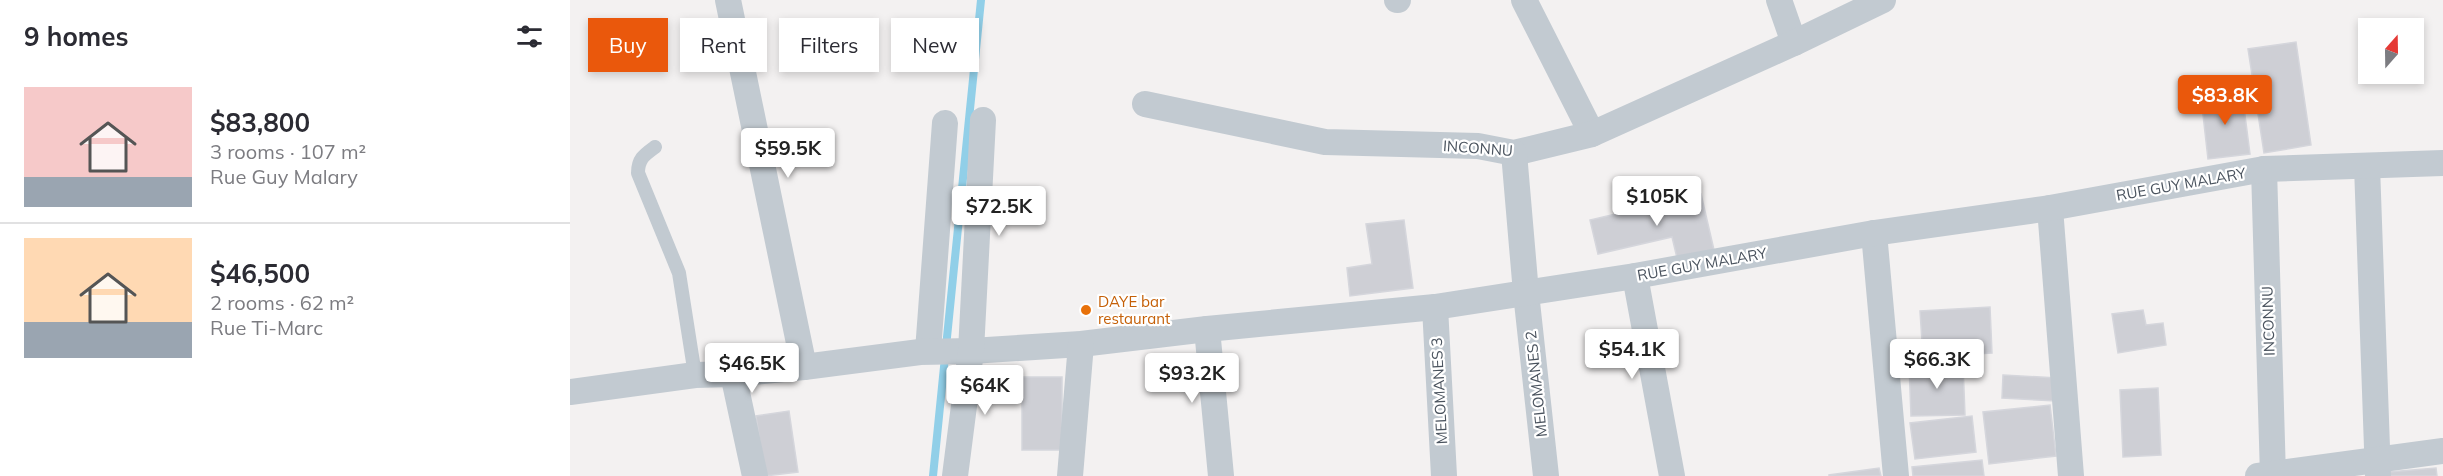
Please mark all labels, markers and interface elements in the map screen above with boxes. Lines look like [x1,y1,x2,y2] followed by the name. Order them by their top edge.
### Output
[588,18,668,72] chip: Buy
[680,18,767,72] chip: Rent
[779,18,879,72] chip: Filters
[891,18,979,72] chip: New
[2358,18,2424,84] north arrow
[2358,18,2424,84] map controls
[24,20,128,53] text: 9 homes
[513,20,546,53] icon: filters
[2176,75,2274,126] pin: $83.8K
[2192,82,2258,107] text: $83.8K
[210,106,310,139] text: $83,800
[72,111,144,183] icon: home
[739,128,837,179] pin: $59.5K
[755,135,821,160] text: $59.5K
[1442,136,1514,160] street label: INCONNU
[210,139,366,164] text: 3 rooms · 107 m²
[2115,163,2248,205] street label: RUE GUY MALARY
[210,164,358,189] text: Rue Guy Malary
[1615,176,1699,227] pin: $105K
[1626,183,1688,208] text: $105K
[950,186,1048,237] pin: $72.5K
[966,193,1032,218] text: $72.5K
[1636,243,1769,285] street label: RUE GUY MALARY
[210,257,310,290] text: $46,500
[72,262,144,334] icon: home
[2257,286,2279,356] street label: INCONNU
[210,290,354,315] text: 2 rooms · 62 m²
[1098,292,1170,328] place label: DAYE bar restaurant
[1079,303,1093,317] marker: DAYE bar restaurant
[210,315,323,340] text: Rue Ti-Marc
[1583,329,1681,380] pin: $54.1K
[1521,330,1551,438] street label: MELOMANES 2
[1599,336,1665,361] text: $54.1K
[1427,337,1451,445] street label: MELOMANES 3
[1888,339,1986,390] pin: $66.3K
[703,343,801,394] pin: $46.5K
[1904,346,1970,371] text: $66.3K
[719,350,785,375] text: $46.5K
[1143,353,1241,404] pin: $93.2K
[1159,360,1225,385] text: $93.2K
[949,365,1021,416] pin: $64K
[960,372,1010,397] text: $64K

